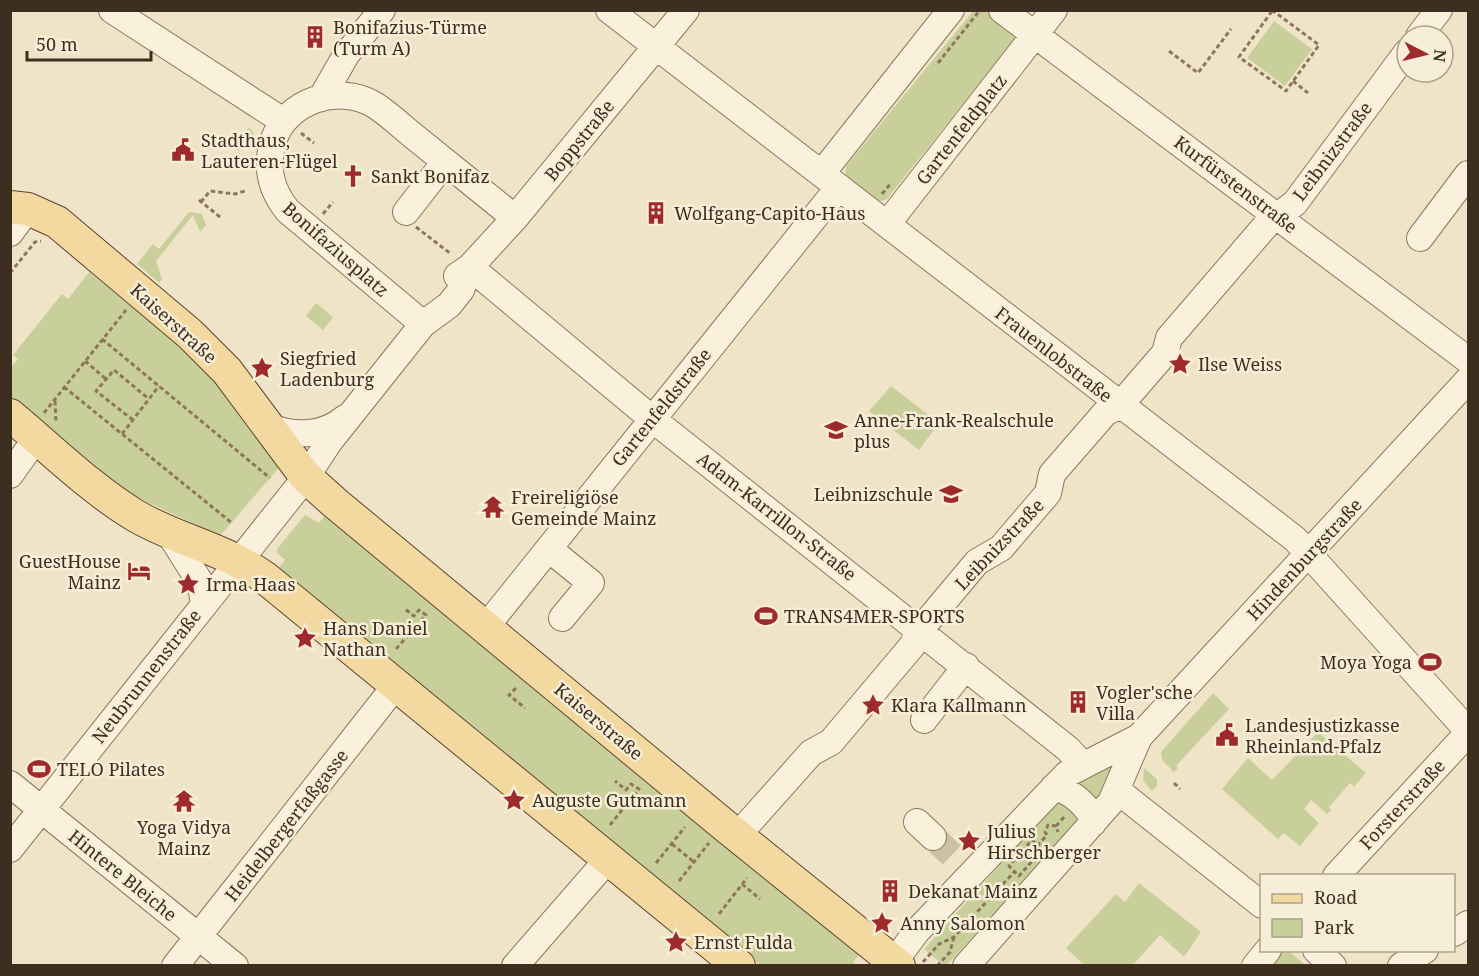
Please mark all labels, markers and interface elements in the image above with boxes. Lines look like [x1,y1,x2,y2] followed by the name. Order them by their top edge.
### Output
[333,15,487,60] place label: Bonifazius-Türme (Turm A)
[27,24,152,62] scale bar
[302,24,328,50] building icon: Bonifazius-Türme (Turm A)
[1395,24,1455,84] north arrow
[36,32,78,56] text: 50 m
[1428,48,1452,64] text: N
[910,69,1012,189] street label: Gartenfeldplatz
[539,94,619,186] street label: Boppstraße
[1287,97,1377,205] street label: Leibnizstraße
[201,128,338,173] place label: Stadthaus, Lauteren-Flügel
[1170,130,1302,238] street label: Kurfürstenstraße
[170,137,196,163] public building icon: Stadthaus, Lauteren-Flügel
[340,163,366,189] church icon: Sankt Bonifaz
[371,164,490,188] place label: Sankt Bonifaz
[278,196,394,302] street label: Bonifaziusplatz
[643,200,669,226] building icon: Wolfgang-Capito-Haus
[674,201,865,225] place label: Wolfgang-Capito-Haus
[126,278,222,368] street label: Kaiserstraße
[990,301,1118,407] street label: Frauenlobstraße
[606,343,716,471] street label: Gartenfeldstraße
[280,346,375,391] place label: Siegfried Ladenburg
[1167,351,1193,377] place icon: Ilse Weiss
[1198,352,1282,376] place label: Ilse Weiss
[249,355,275,381] place icon: Siegfried Ladenburg
[854,408,1054,453] place label: Anne-Frank-Realschule plus
[823,417,849,443] school or university icon: Anne-Frank-Realschule plus
[692,446,862,586] street label: Adam-Karrillon-Straße
[938,481,964,507] school or university icon: Leibnizschule
[814,482,933,506] place label: Leibnizschule
[511,485,656,530] place label: Freireligiöse Gemeinde Mainz
[949,493,1049,595] street label: Leibnizstraße
[1241,493,1367,625] street label: Hindenburgstraße
[480,494,506,520] temple icon: Freireligiöse Gemeinde Mainz
[19,549,121,594] place label: GuestHouse Mainz
[126,558,152,584] hotel icon: GuestHouse Mainz
[175,571,201,597] place icon: Irma Haas
[206,572,296,596] place label: Irma Haas
[753,603,779,629] sports icon: TRANS4MER-SPORTS
[86,604,206,748] street label: Neubrunnenstraße
[784,604,965,628] place label: TRANS4MER-SPORTS
[323,616,428,661] place label: Hans Daniel Nathan
[292,625,318,651] place icon: Hans Daniel Nathan
[1417,649,1443,675] sports icon: Moya Yoga
[1320,650,1412,674] place label: Moya Yoga
[550,677,648,765] street label: Kaiserstraße
[1096,680,1193,725] place label: Vogler'sche Villa
[1065,689,1091,715] building icon: Vogler'sche Villa
[860,692,886,718] place icon: Klara Kallmann
[891,693,1027,717] place label: Klara Kallmann
[1245,713,1400,758] place label: Landesjustizkasse Rheinland-Pfalz
[1214,722,1240,748] public building icon: Landesjustizkasse Rheinland-Pfalz
[219,744,353,906] street label: Heidelbergerfaßgasse
[1354,754,1450,854] street label: Forsterstraße
[26,756,52,782] sports icon: TELO Pilates
[57,757,165,781] place label: TELO Pilates
[501,787,527,813] place icon: Auguste Gutmann
[171,788,197,814] temple icon: Yoga Vidya Mainz
[532,788,687,812] place label: Auguste Gutmann
[136,815,231,860] place label: Yoga Vidya Mainz
[986,819,1101,864] place label: Julius Hirschberger
[64,824,182,926] street label: Hintere Bleiche
[956,828,982,854] place icon: Julius Hirschberger
[1260,874,1455,952] legend
[877,878,903,904] building icon: Dekanat Mainz
[908,879,1038,903] place label: Dekanat Mainz
[1314,885,1357,909] text: Road
[869,910,895,936] place icon: Anny Salomon
[900,911,1026,935] place label: Anny Salomon
[1314,915,1354,939] text: Park
[663,929,689,955] place icon: Ernst Fulda
[694,930,793,954] place label: Ernst Fulda

